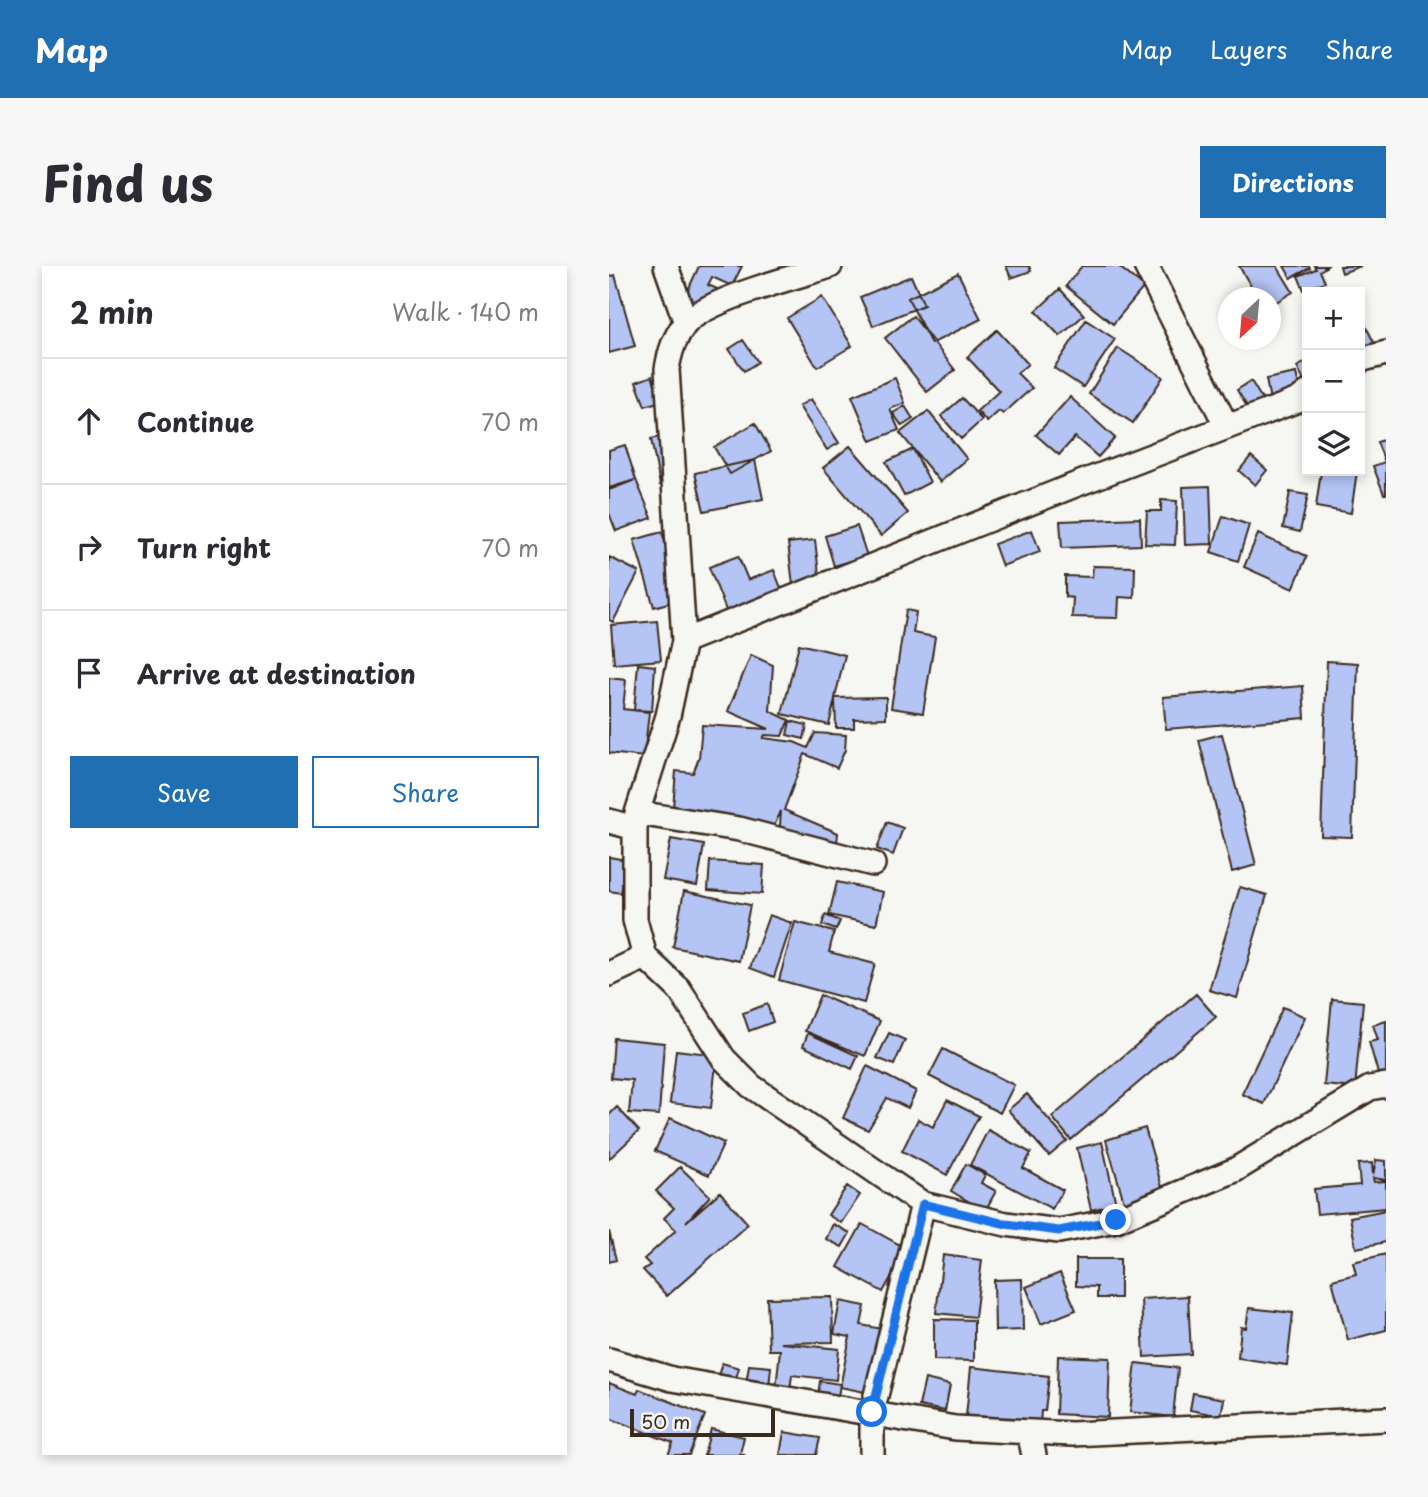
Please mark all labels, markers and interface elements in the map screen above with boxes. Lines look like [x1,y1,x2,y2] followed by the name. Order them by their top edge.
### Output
[35,24,108,74] text: Map
[1121,31,1172,67] text: Map
[1210,31,1287,67] text: Layers
[1325,31,1393,67] text: Share
[42,145,213,219] text: Find us
[1200,146,1386,218] button: Directions
[1218,287,1281,350] north arrow
[1302,287,1365,476] map controls
[1302,287,1365,350] button: +
[70,289,154,334] text: 2 min
[392,294,539,329] text: Walk · 140 m
[1302,350,1365,413] button: −
[70,402,108,440] icon: ahead
[137,402,254,441] text: Continue
[481,404,539,439] text: 70 m
[1302,413,1365,476] button: layers
[70,528,108,566] icon: right
[137,528,271,567] text: Turn right
[481,530,539,565] text: 70 m
[70,654,108,692] icon: arrive
[137,654,416,693] text: Arrive at destination
[70,756,298,828] button: Save
[312,756,539,828] button: Share
[1100,1204,1131,1235] route end
[856,1396,887,1427] route start
[630,1406,775,1438] scale bar
[641,1407,690,1435] text: 50 m

